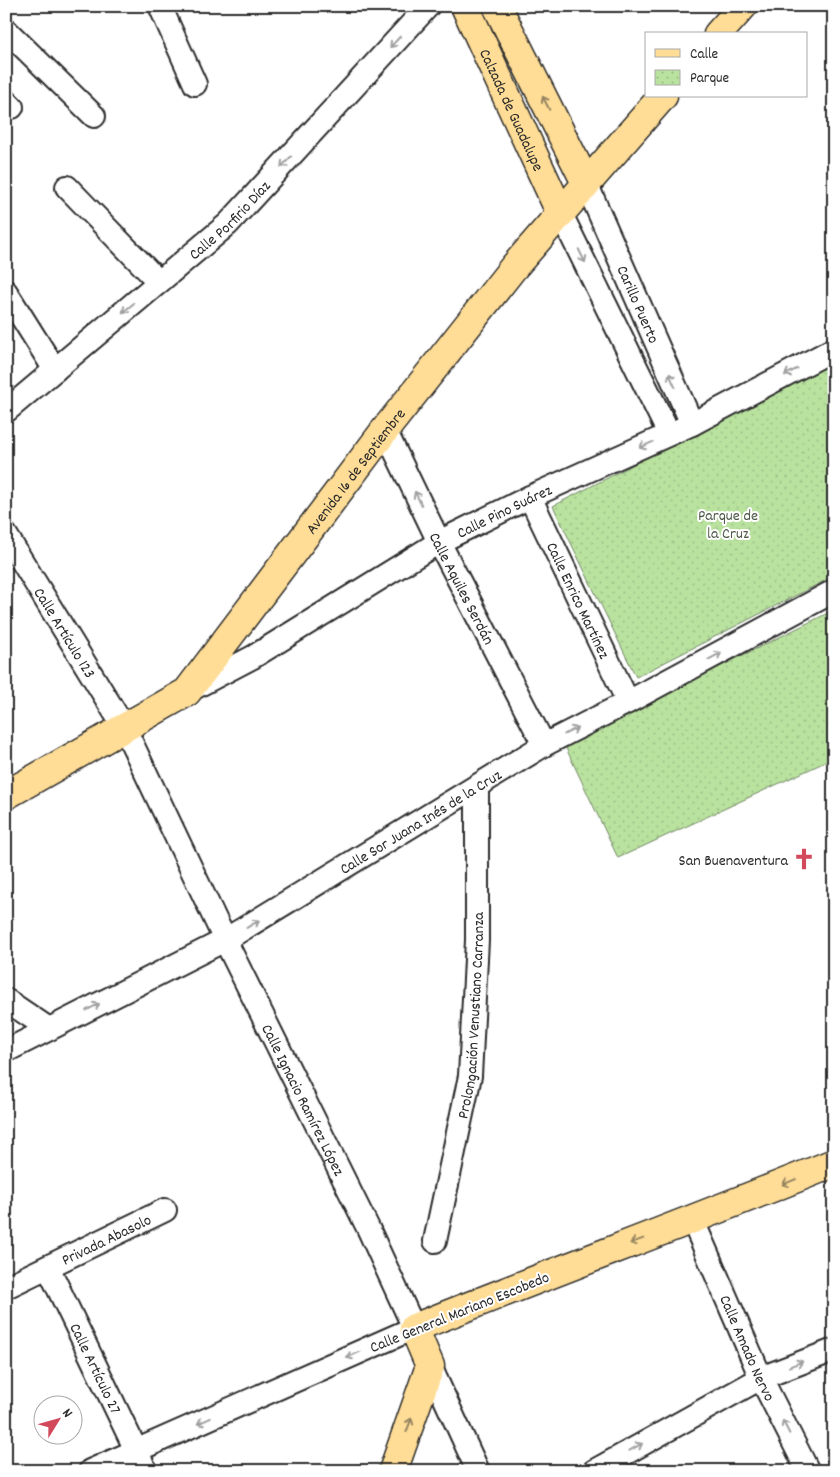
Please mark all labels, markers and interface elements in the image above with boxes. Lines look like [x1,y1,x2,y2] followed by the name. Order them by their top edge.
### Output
[645,32,808,98] legend
[389,36,401,49] one-way arrow
[690,44,719,66] text: Calle
[472,46,549,176] street label: Calzada de Guadalupe
[690,68,730,90] text: Parque
[541,96,550,111] one-way arrow
[280,155,291,168] one-way arrow
[185,176,277,266] street label: Calle Porfirio Díaz
[577,248,587,263] one-way arrow
[610,262,664,347] street label: Carillo Puerto
[122,303,135,314] one-way arrow
[783,367,798,377] one-way arrow
[667,373,677,388] one-way arrow
[301,404,412,540] street label: Avenida 16 de Septiembre
[639,440,654,450] one-way arrow
[453,480,556,545] street label: Calle Pino Suárez
[412,491,422,506] one-way arrow
[698,505,758,546] park label: Parque de la Cruz
[422,529,499,649] street label: Calle Aquiles Serdán
[539,539,615,663] street label: Calle Enrico Martínez
[27,584,100,683] street label: Calle Artículo 123
[707,650,722,660] one-way arrow
[563,726,578,735] one-way arrow
[336,765,507,881] street label: Calle Sor Juana Inés de la Cruz
[791,846,817,872] church icon: San Buenaventura
[679,850,788,873] place label: San Buenaventura
[452,912,491,1121] street label: Prolongación Venustiano Carranza
[245,918,259,928] one-way arrow
[85,1002,100,1011] one-way arrow
[254,1021,349,1180] street label: Calle Ignacio Ramírez López
[782,1177,797,1187] one-way arrow
[58,1209,156,1272] street label: Privada Abasolo
[630,1237,646,1246] one-way arrow
[367,1267,553,1360] street label: Calle General Mariano Escobedo
[712,1292,780,1406] street label: Calle Amado Nervo
[63,1320,126,1418] street label: Calle Artículo 27
[346,1351,361,1361] one-way arrow
[788,1359,803,1369] one-way arrow
[32,1394,82,1444] north arrow
[57,1405,77,1422] text: N
[197,1416,212,1426] one-way arrow
[405,1418,414,1433] one-way arrow
[781,1420,790,1435] one-way arrow
[629,1442,644,1452] one-way arrow

